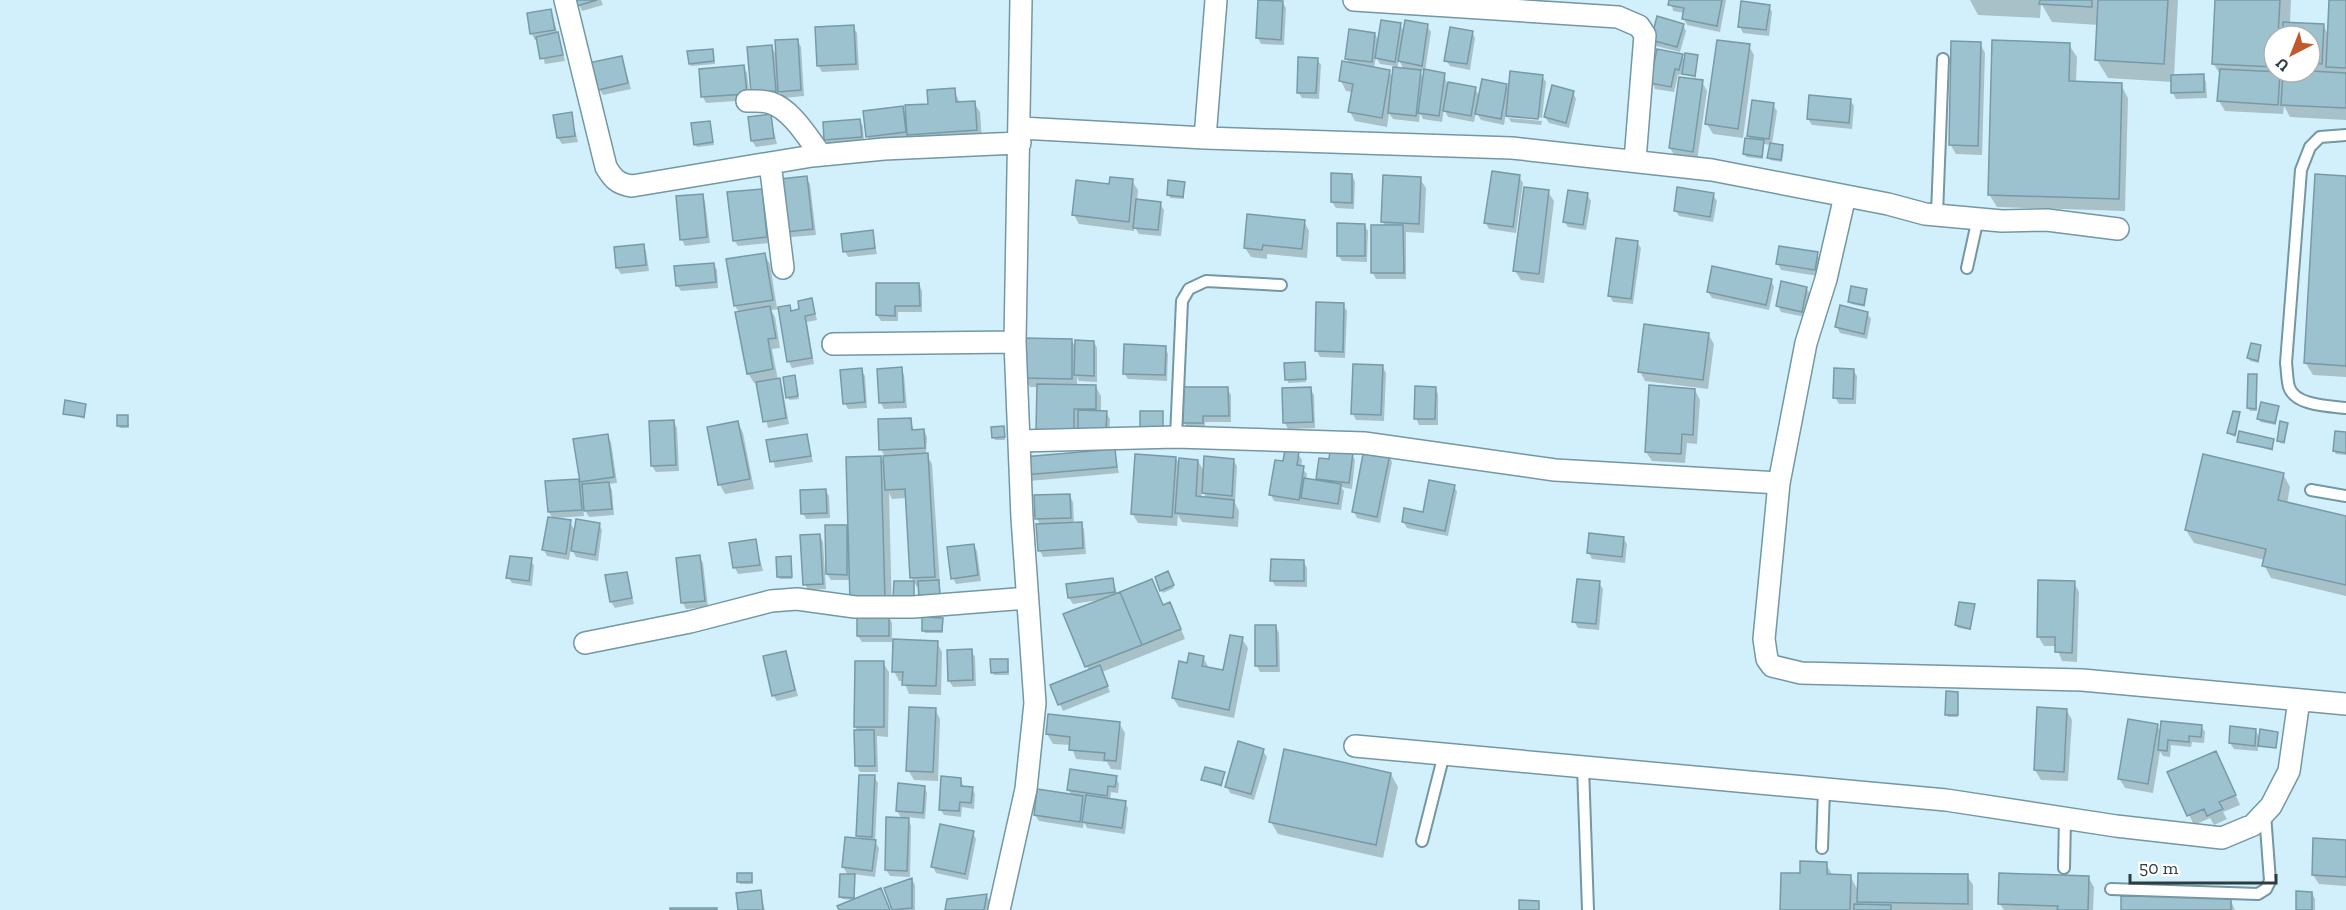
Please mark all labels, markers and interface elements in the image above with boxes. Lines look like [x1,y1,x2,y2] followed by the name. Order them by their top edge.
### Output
[2262,24,2322,84] north arrow
[2271,54,2293,76] text: U
[2130,847,2276,885] scale bar
[2139,857,2179,879] text: 50 m

